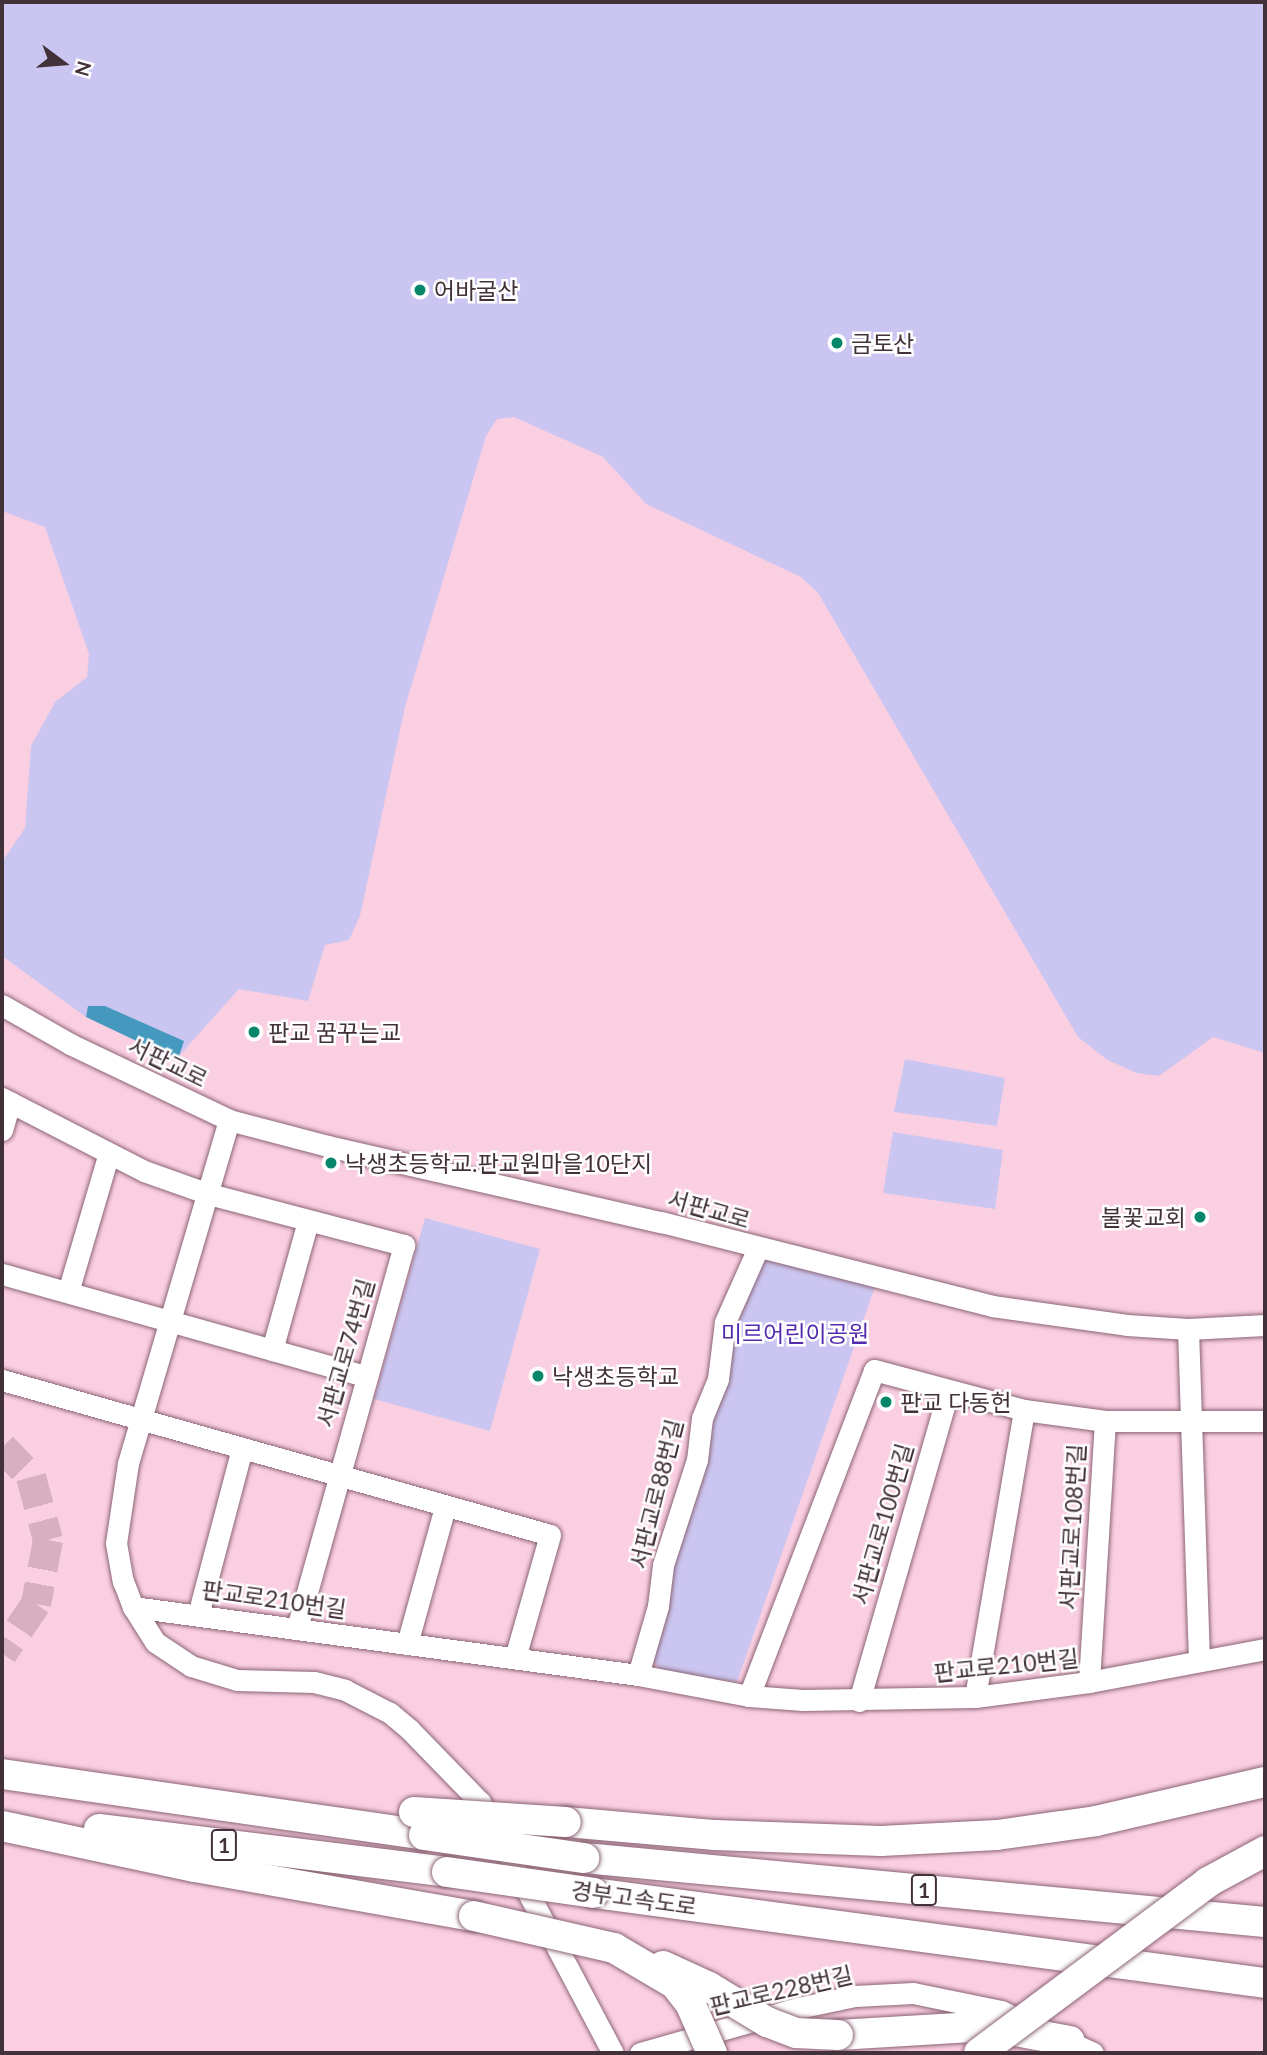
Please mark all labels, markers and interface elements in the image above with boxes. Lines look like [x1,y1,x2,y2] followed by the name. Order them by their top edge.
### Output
[28,28,98,98] north arrow
[71,59,97,79] text: N
[434,276,519,304] place label: 어바굴산
[412,282,428,298] marker: 어바굴산
[851,329,914,357] place label: 금토산
[829,335,845,351] marker: 금토산
[268,1018,401,1046] place label: 판교 꿈꾸는교
[246,1024,262,1040] marker: 판교 꿈꾸는교
[124,1031,212,1093] street label: 서판교로
[345,1149,652,1177] place label: 낙생초등학교.판교원마을10단지
[323,1155,339,1171] marker: 낙생초등학교.판교원마을10단지
[665,1184,753,1234] street label: 서판교로
[1101,1203,1186,1231] place label: 불꽃교회
[1192,1209,1208,1225] marker: 불꽃교회
[311,1275,379,1431] street label: 서판교로74번길
[721,1319,869,1347] park label: 미르어린이공원
[552,1362,679,1390] place label: 낙생초등학교
[530,1368,546,1384] marker: 낙생초등학교
[900,1388,1012,1416] place label: 판교 다동헌
[878,1394,894,1410] marker: 판교 다동헌
[624,1416,688,1572] street label: 서판교로88번길
[846,1440,918,1608] street label: 서판교로100번길
[1054,1443,1090,1611] street label: 서판교로108번길
[200,1575,348,1623] street label: 판교로210번길
[932,1644,1080,1686] street label: 판교로210번길
[210,1828,238,1862] road number: 1
[910,1872,938,1908] road number: 1
[569,1875,699,1921] street label: 경부고속도로
[707,1960,855,2020] street label: 판교로228번길

